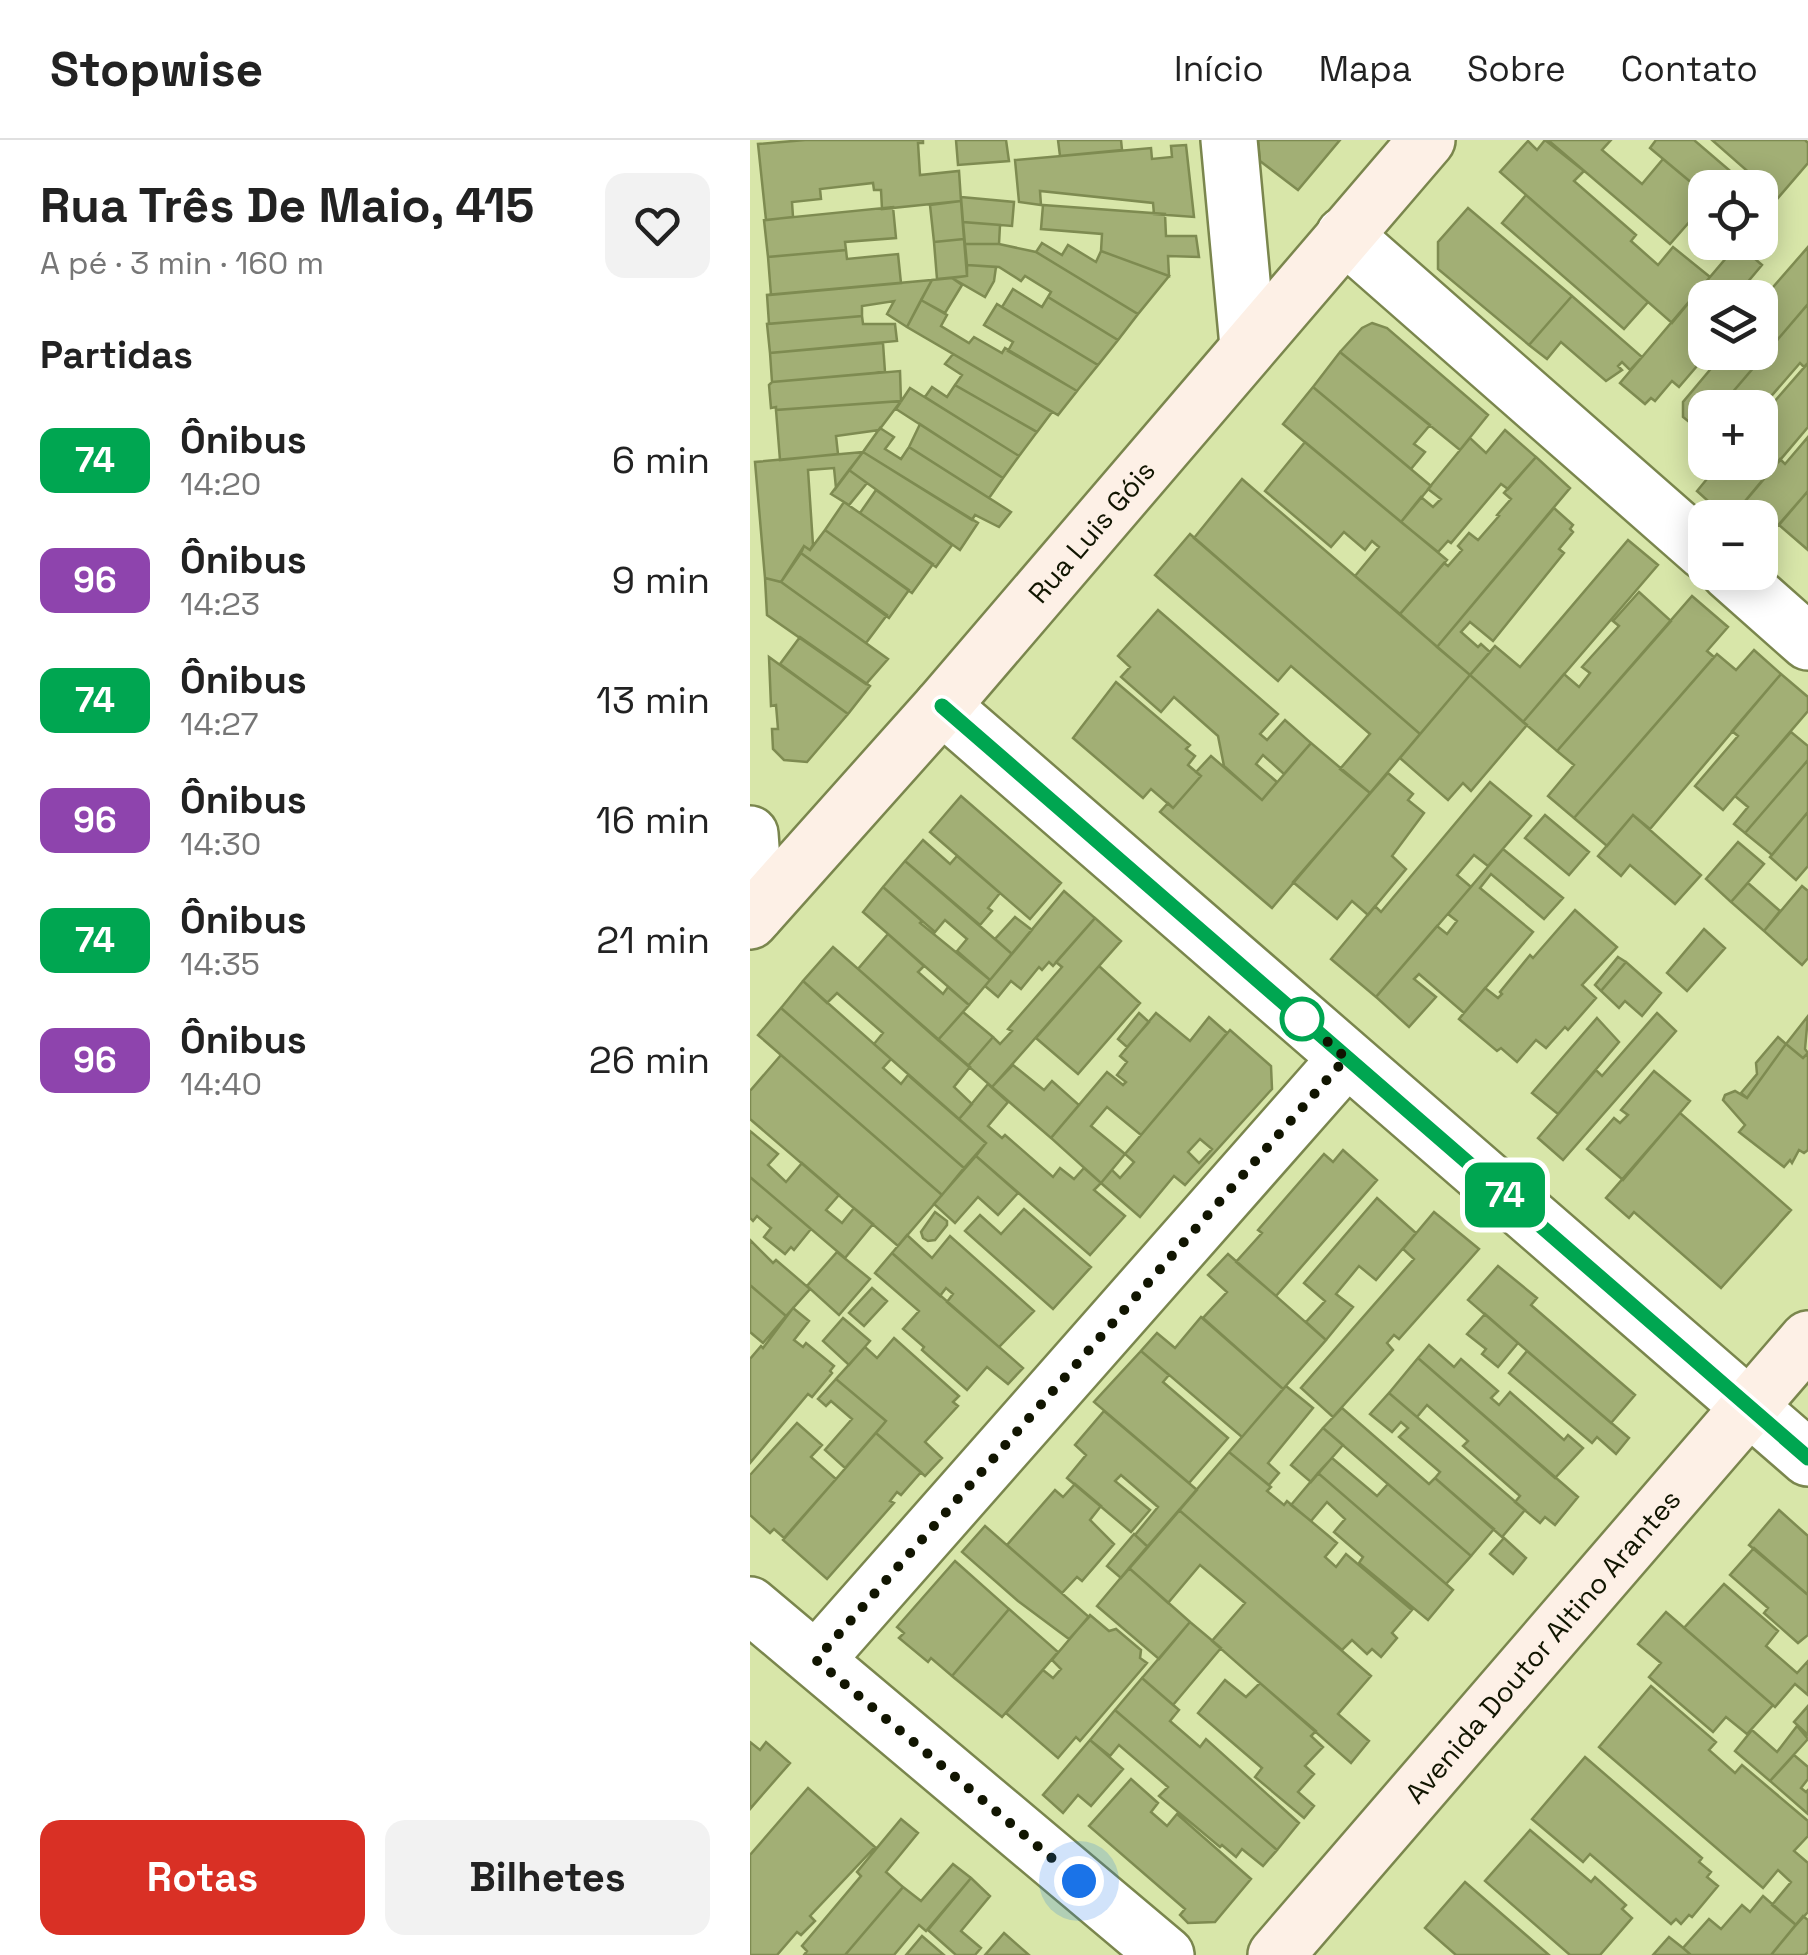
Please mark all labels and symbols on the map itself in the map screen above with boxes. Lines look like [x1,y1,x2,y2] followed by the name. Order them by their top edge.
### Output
[1020,453,1163,610] street label: Rua Luis Góis
[1281,998,1323,1040] unlabelled marker
[1460,1162,1550,1228] line badge: 74
[1397,1482,1688,1811] street label: Avenida Doutor Altino Arantes
[1054,1856,1104,1906] your location

